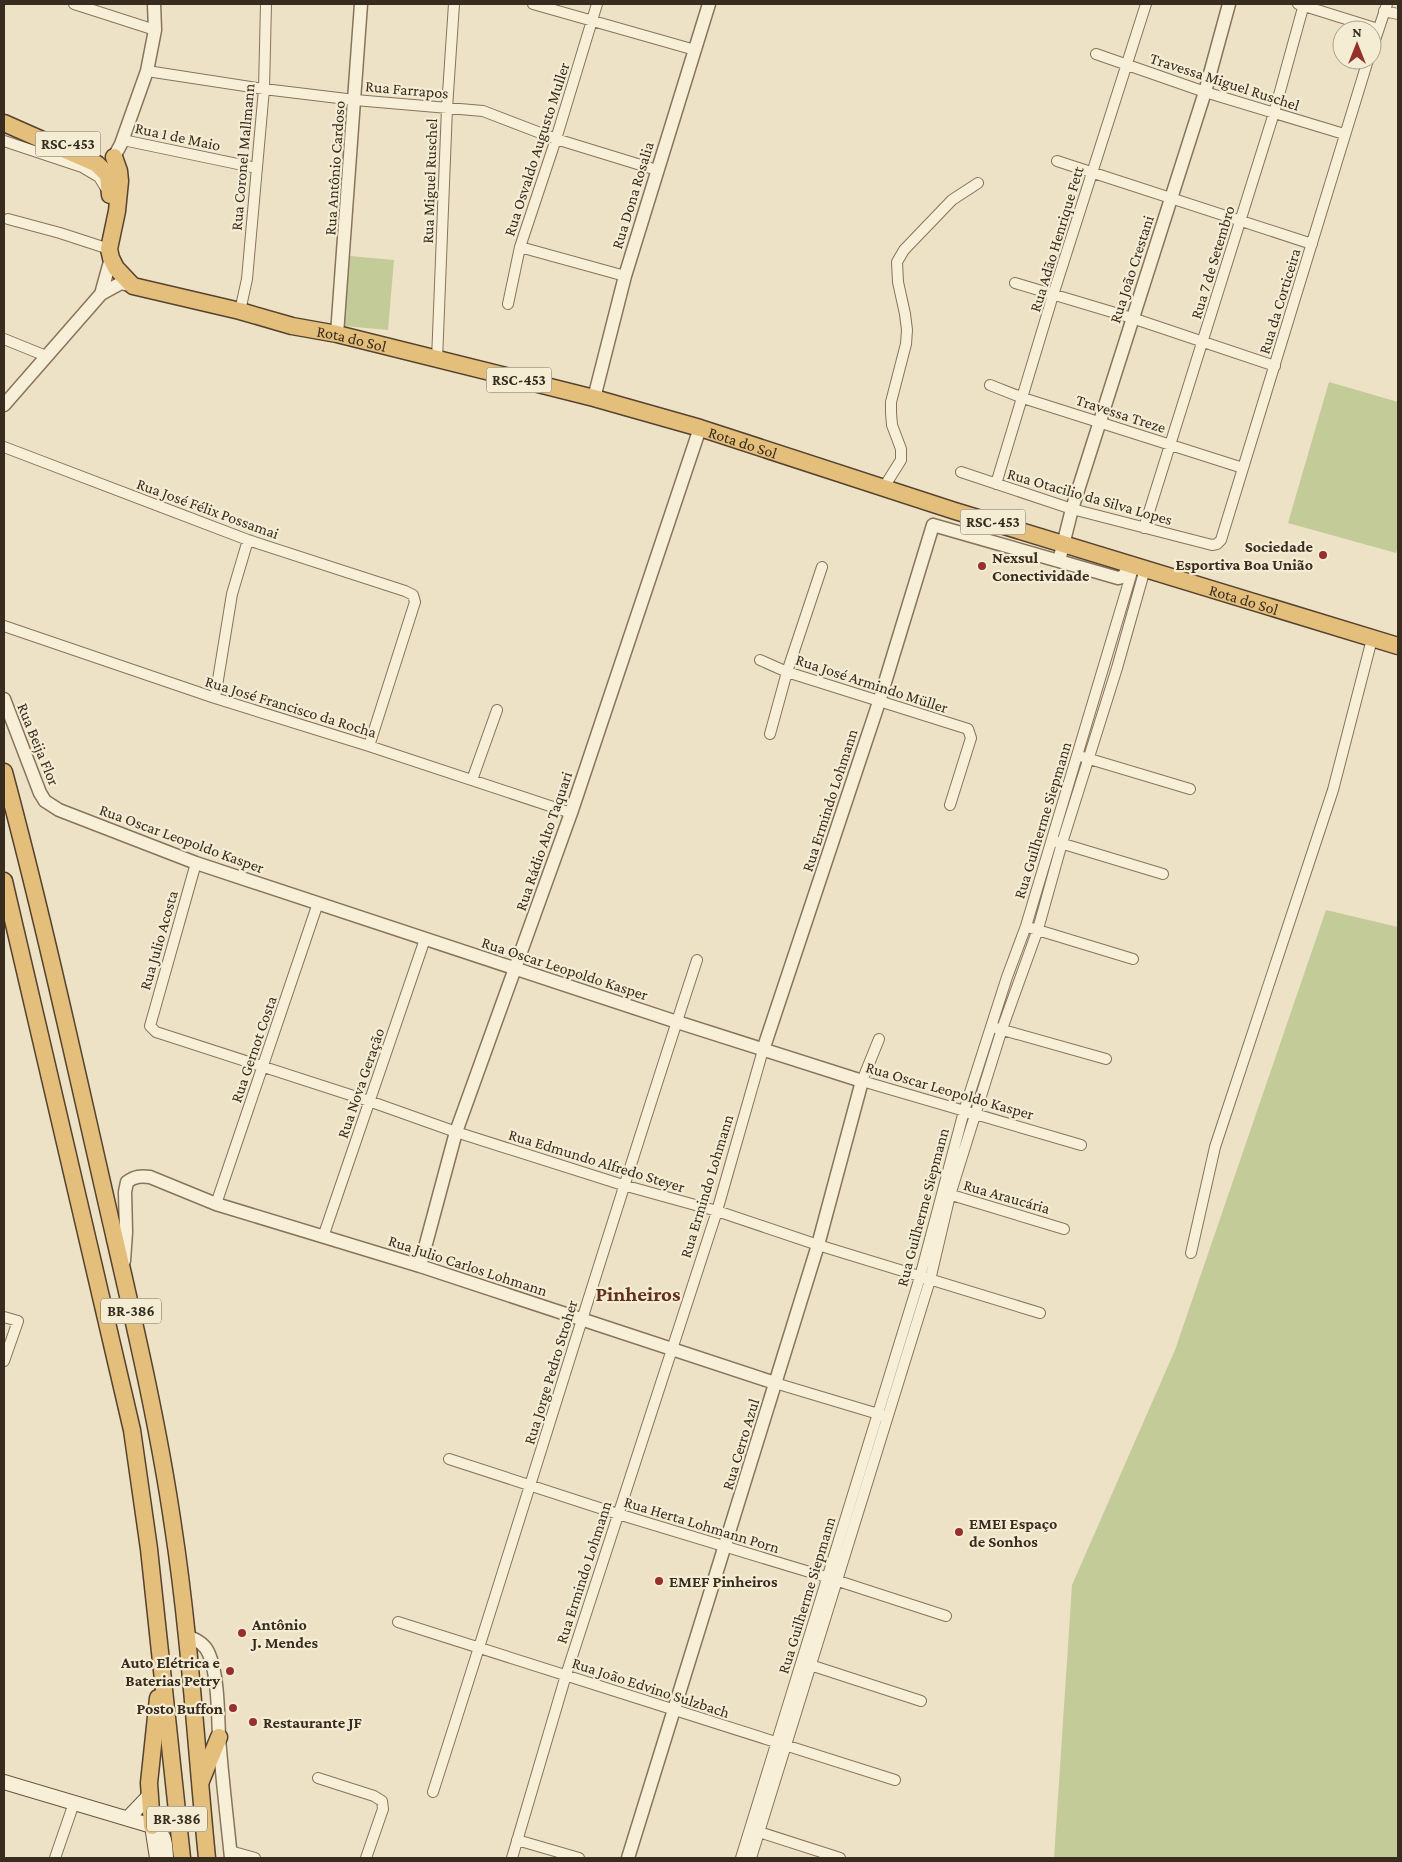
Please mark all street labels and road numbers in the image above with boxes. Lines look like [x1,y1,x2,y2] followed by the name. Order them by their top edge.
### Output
[1148,49,1302,115] street label: Travessa Miguel Ruschel
[500,60,574,238] street label: Rua Osvaldo Augusto Muller
[364,77,449,103] street label: Rua Farrapos
[228,82,257,231] street label: Rua Coronel Mallmann
[321,100,348,236] street label: Rua Antônio Cardoso
[419,118,441,244] street label: Rua Miguel Ruschel
[134,119,222,154] street label: Rua 1 de Maio
[36,132,100,156] road number: RSC-453
[608,139,657,251] street label: Rua Dona Rosalia
[1026,164,1088,314] street label: Rua Adão Henrique Fett
[1187,203,1238,321] street label: Rua 7 de Setembro
[1106,213,1158,325] street label: Rua João Crestani
[1255,246,1304,356] street label: Rua da Corticeira
[315,323,388,355] street label: Rota do Sol
[486,368,552,392] road number: RSC-453
[1074,391,1168,436] street label: Travessa Treze
[706,423,779,462] street label: Rota do Sol
[1005,465,1174,529] street label: Rua Otacilio da Silva Lopes
[134,475,281,543] street label: Rua José Félix Possamai
[960,510,1026,534] road number: RSC-453
[1207,581,1280,618] street label: Rota do Sol
[793,651,950,717] street label: Rua José Armindo Müller
[203,672,379,742] street label: Rua José Francisco da Rocha
[13,700,63,789] street label: Rua Beija Flor
[798,726,861,874] street label: Rua Ermindo Lohmann
[1010,739,1076,901] street label: Rua Guilherme Siepmann
[512,769,576,913] street label: Rua Rádio Alto Taquari
[97,801,267,877] street label: Rua Oscar Leopoldo Kasper
[136,888,182,992] street label: Rua Julio Acosta
[479,934,650,1004] street label: Rua Oscar Leopoldo Kasper
[227,993,280,1105] street label: Rua Gernot Costa
[334,1026,388,1141] street label: Rua Nova Geração
[864,1058,1036,1124] street label: Rua Oscar Leopoldo Kasper
[677,1112,736,1260] street label: Rua Ermindo Lohmann
[506,1126,687,1196] street label: Rua Edmundo Alfredo Steyer
[893,1126,953,1288] street label: Rua Guilherme Siepmann
[962,1176,1053,1217] street label: Rua Araucária
[386,1232,550,1300] street label: Rua Julio Carlos Lohmann
[101,1298,161,1324] road number: BR-386
[520,1298,582,1447] street label: Rua Jorge Pedro Stroher
[719,1396,762,1492] street label: Rua Cerro Azul
[622,1493,782,1556] street label: Rua Herta Lohmann Porn
[552,1498,615,1646] street label: Rua Ermindo Lohmann
[774,1514,840,1676] street label: Rua Guilherme Siepmann
[570,1654,732,1722] street label: Rua João Edvino Sulzbach
[147,1806,207,1832] road number: BR-386

